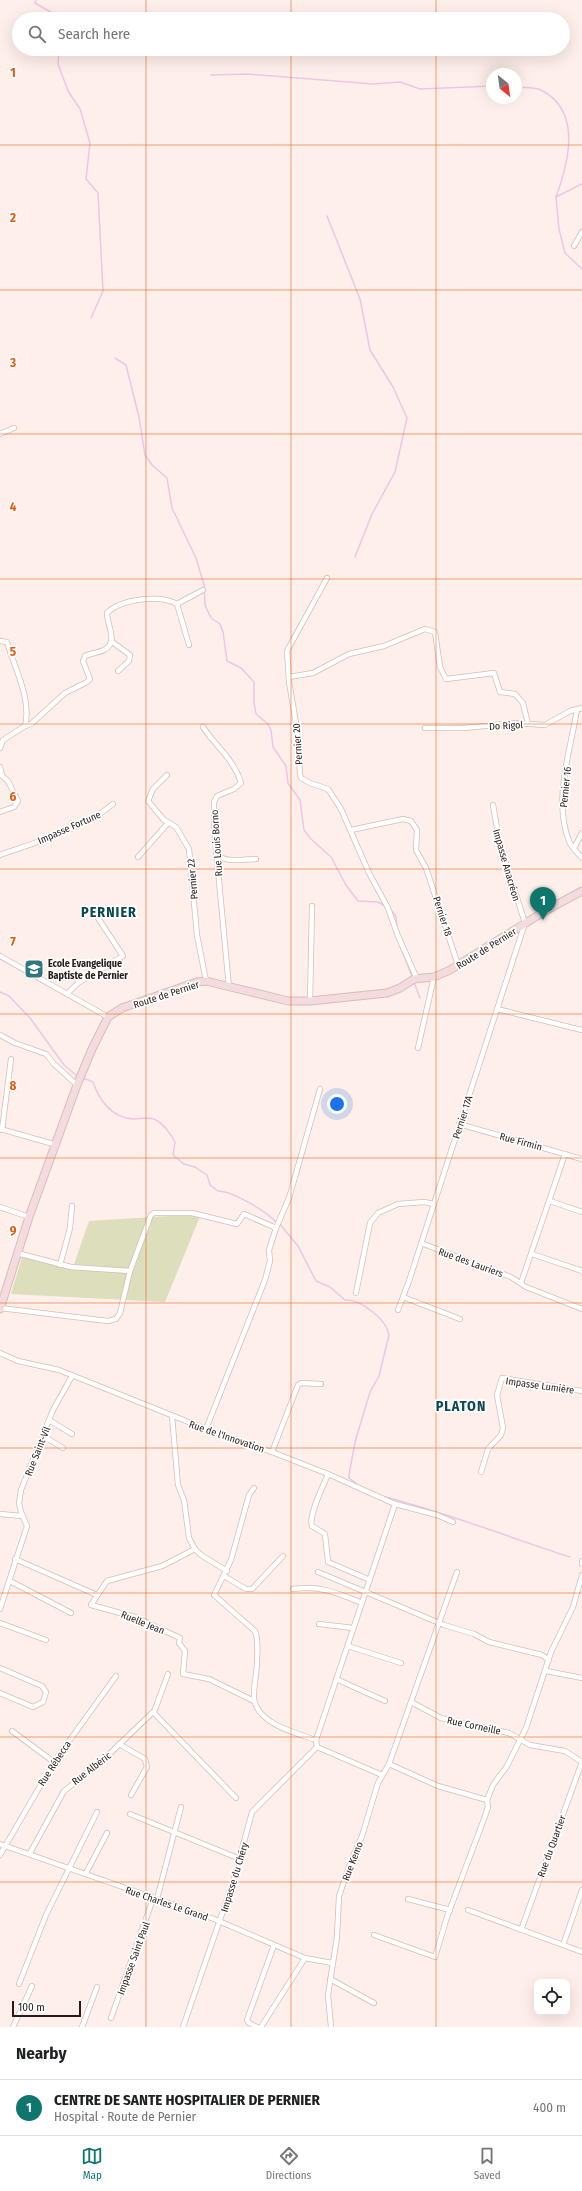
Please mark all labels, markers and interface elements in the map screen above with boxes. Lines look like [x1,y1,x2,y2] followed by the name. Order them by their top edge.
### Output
[12,12,570,56] search box
[26,23,48,45] icon: search
[58,25,130,43] text: Search here
[10,65,16,80] text: 1
[486,68,522,104] north arrow
[9,210,16,225] text: 2
[9,355,16,370] text: 3
[10,499,17,514] text: 4
[10,644,16,659] text: 5
[489,719,524,733] street label: Do Rigol
[291,723,305,765] street label: Pernier 20
[558,766,574,808] street label: Pernier 16
[10,789,17,804] text: 6
[36,809,103,847] street label: Impasse Fortune
[209,809,225,877] street label: Rue Louis Borno
[490,828,522,903] street label: Impasse Anacréon
[185,858,201,900] street label: Pernier 22
[530,887,556,920] pin: 1
[430,895,454,938] street label: Pernier 18
[81,904,137,921] district label: PERNIER
[454,925,519,972] street label: Route de Pernier
[10,934,16,949] text: 7
[23,958,45,980] school or university icon: Ecole Evangelique Baptiste de Pernier
[48,958,128,982] place label: Ecole Evangelique Baptiste de Pernier
[132,979,201,1011] street label: Route de Pernier
[10,1078,17,1093] text: 8
[450,1093,476,1140] street label: Pernier 17A
[327,1094,347,1114] your location
[498,1131,543,1153] street label: Rue Firmin
[10,1223,17,1238] text: 9
[437,1246,505,1280] street label: Rue des Lauriers
[505,1375,575,1397] street label: Impasse Lumière
[436,1398,486,1415] district label: PLATON
[187,1418,266,1455] street label: Rue de l'Innovation
[23,1425,53,1478] street label: Rue Saint-Vil
[119,1609,166,1637] street label: Ruelle Jean
[446,1714,502,1738] street label: Rue Corneille
[36,1739,74,1788] street label: Rue Rébecca
[70,1749,114,1788] street label: Rue Albéric
[535,1813,569,1879] street label: Rue du Quartier
[340,1840,366,1883] street label: Rue Kemo
[219,1841,251,1914] street label: Impasse du Chéry
[124,1884,210,1924] street label: Rue Charles Le Grand
[115,1920,153,1997] street label: Impasse Saint Paul
[534,1979,570,2015] map controls
[534,1979,570,2015] button: locate
[12,1999,81,2018] scale bar
[18,2001,45,2014] text: 100 m
[16,2043,67,2064] text: Nearby
[54,2091,320,2109] text: CENTRE DE SANTE HOSPITALIER DE PERNIER
[26,2100,32,2115] text: 1
[533,2100,566,2115] text: 400 m
[54,2109,196,2124] text: Hospital · Route de Pernier
[81,2145,103,2182] tab: Map
[266,2145,311,2182] tab: Directions
[474,2145,501,2182] tab: Saved

